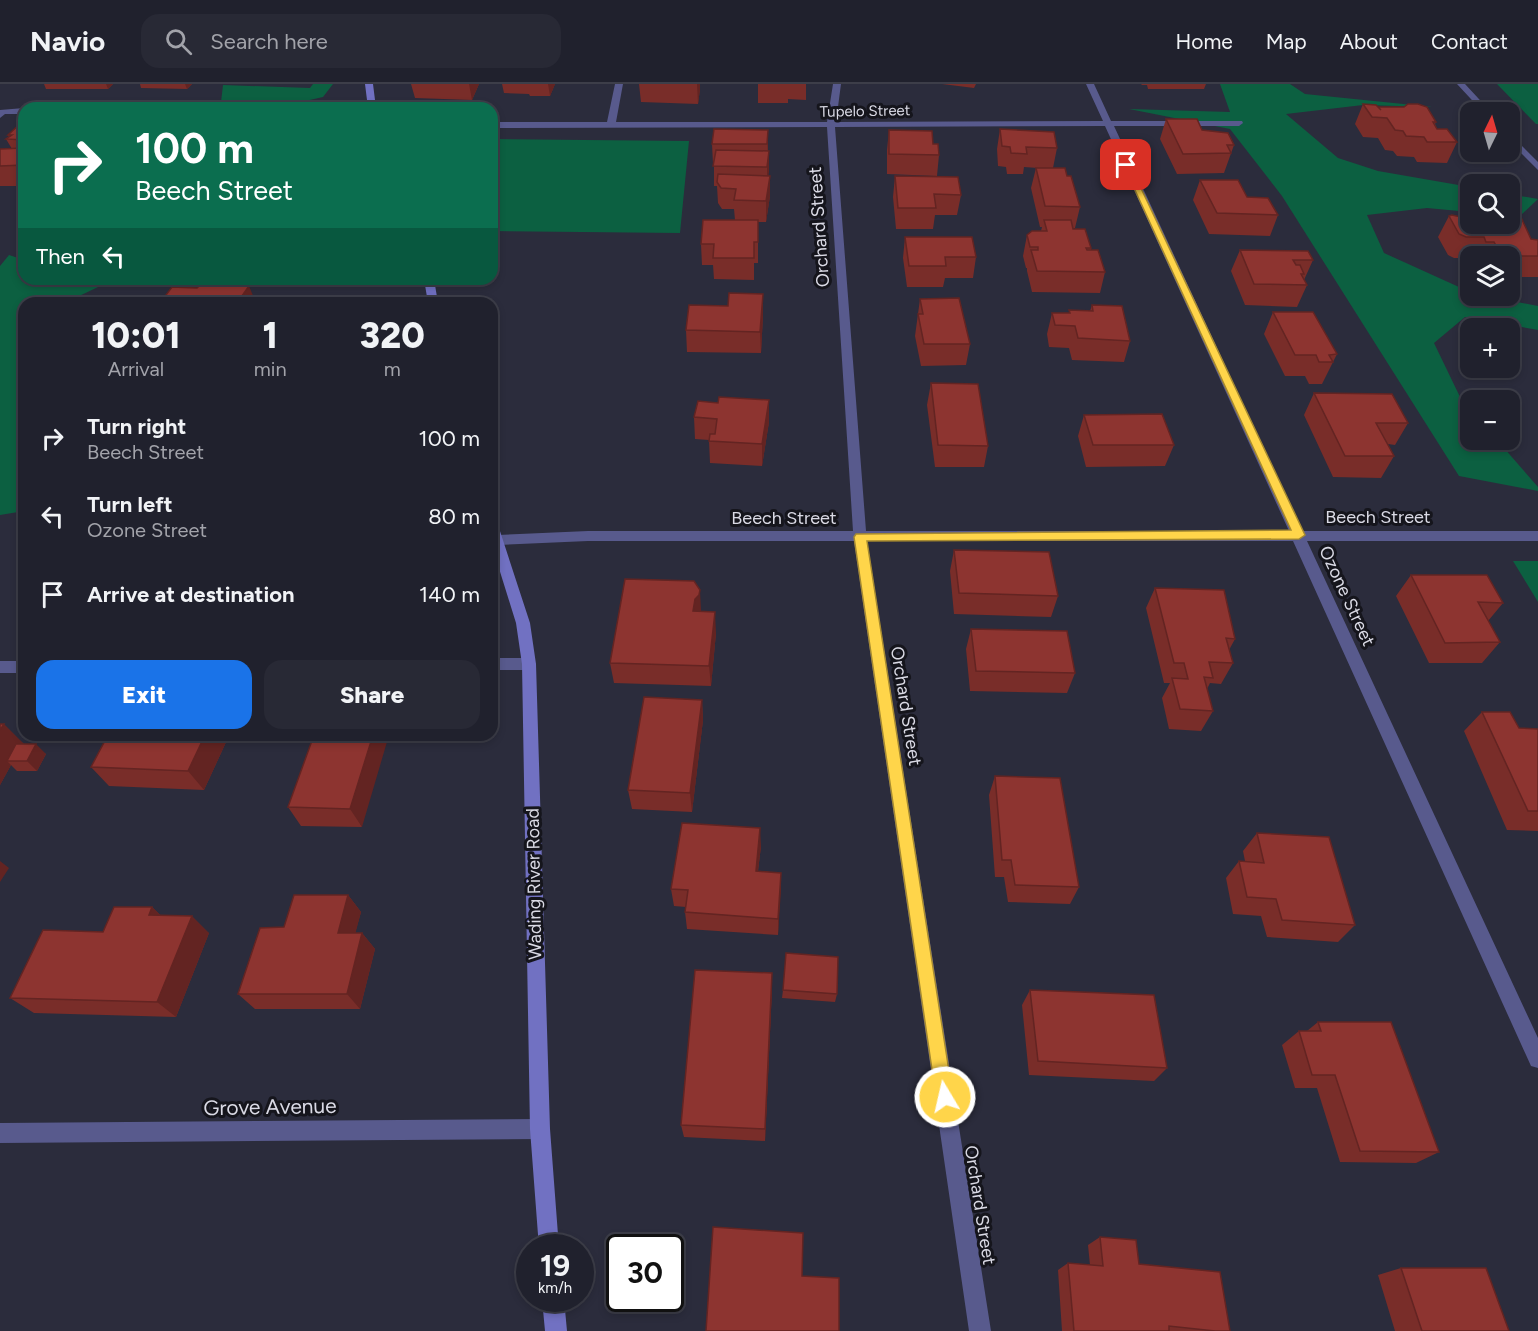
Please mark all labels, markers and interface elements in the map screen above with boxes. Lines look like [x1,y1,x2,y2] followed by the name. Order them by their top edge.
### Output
[141,14,561,68] search box
[30,24,105,58] text: Navio
[162,25,195,58] icon: search
[210,28,328,55] text: Search here
[1176,29,1233,54] text: Home
[1266,29,1307,54] text: Map
[1340,29,1398,54] text: About
[1431,29,1508,54] text: Contact
[819,101,911,121] street label: Tupelo Street
[1460,102,1520,162] north arrow
[1460,102,1520,450] map controls
[135,123,254,174] text: 100 m
[36,126,114,204] icon: right
[1100,139,1151,190] pin
[1109,148,1142,181] icon: arrive
[804,166,834,288] street label: Orchard Street
[135,174,293,207] text: Beech Street
[1460,174,1520,234] button: search
[97,240,130,273] icon: left
[36,243,85,270] text: Then
[1460,246,1520,306] button: layers
[91,314,181,357] text: 10:01
[263,314,278,357] text: 1
[360,314,425,357] text: 320
[1460,318,1520,378] button: +
[108,357,164,381] text: Arrival
[254,357,287,381] text: min
[384,357,401,381] text: m
[1460,390,1520,450] button: −
[87,413,186,440] text: Turn right
[36,422,69,455] icon: right
[419,425,480,452] text: 100 m
[87,440,204,464] text: Beech Street
[87,491,173,518] text: Turn left
[36,500,69,533] icon: left
[428,503,480,530] text: 80 m
[1325,506,1431,528] street label: Beech Street
[731,507,837,529] street label: Beech Street
[87,518,207,542] text: Ozone Street
[1314,542,1380,650] street label: Ozone Street
[36,578,69,611] icon: arrive
[87,581,295,608] text: Arrive at destination
[419,581,480,608] text: 140 m
[886,645,926,767] street label: Orchard Street
[36,660,252,729] button: Exit
[264,660,480,729] button: Share
[522,808,546,960] street label: Wading River Road
[913,1065,977,1129] position arrow
[203,1093,337,1120] street label: Grove Avenue
[960,1144,1000,1266] street label: Orchard Street
[606,1234,684,1312] speed limit sign: 30
[540,1247,570,1284] text: 19
[538,1279,572,1297] text: km/h

